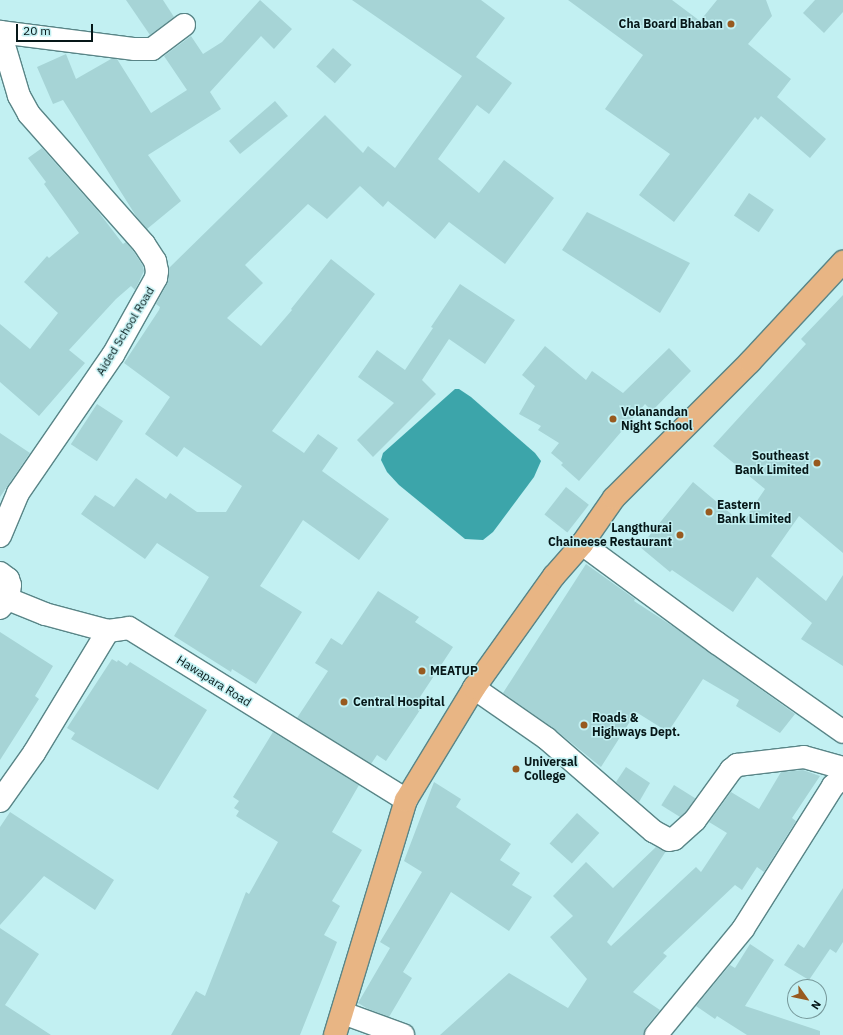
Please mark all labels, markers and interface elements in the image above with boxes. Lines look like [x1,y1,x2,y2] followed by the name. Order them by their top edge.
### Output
[18,16,95,42] scale bar
[619,17,723,31] place label: Cha Board Bhaban
[726,19,736,29] marker: Cha Board Bhaban
[23,23,51,38] text: 20 m
[93,284,157,378] street label: Aided School Road
[621,405,692,433] place label: Volanandan Night School
[608,414,618,424] marker: Volanandan Night School
[735,449,809,477] place label: Southeast Bank Limited
[812,458,822,468] marker: Southeast Bank Limited
[717,498,791,526] place label: Eastern Bank Limited
[704,507,714,517] marker: Eastern Bank Limited
[548,521,672,549] place label: Langthurai Chaineese Restaurant
[675,530,685,540] marker: Langthurai Chaineese Restaurant
[174,652,254,710] street label: Hawapara Road
[430,664,478,678] place label: MEATUP
[417,666,427,676] marker: MEATUP
[353,695,445,709] place label: Central Hospital
[338,696,350,708] marker: Central Hospital
[592,711,680,739] place label: Roads & Highways Dept.
[579,720,589,730] marker: Roads & Highways Dept.
[524,755,577,783] place label: Universal College
[511,764,521,774] marker: Universal College
[787,979,827,1019] north arrow
[808,998,824,1012] text: N

